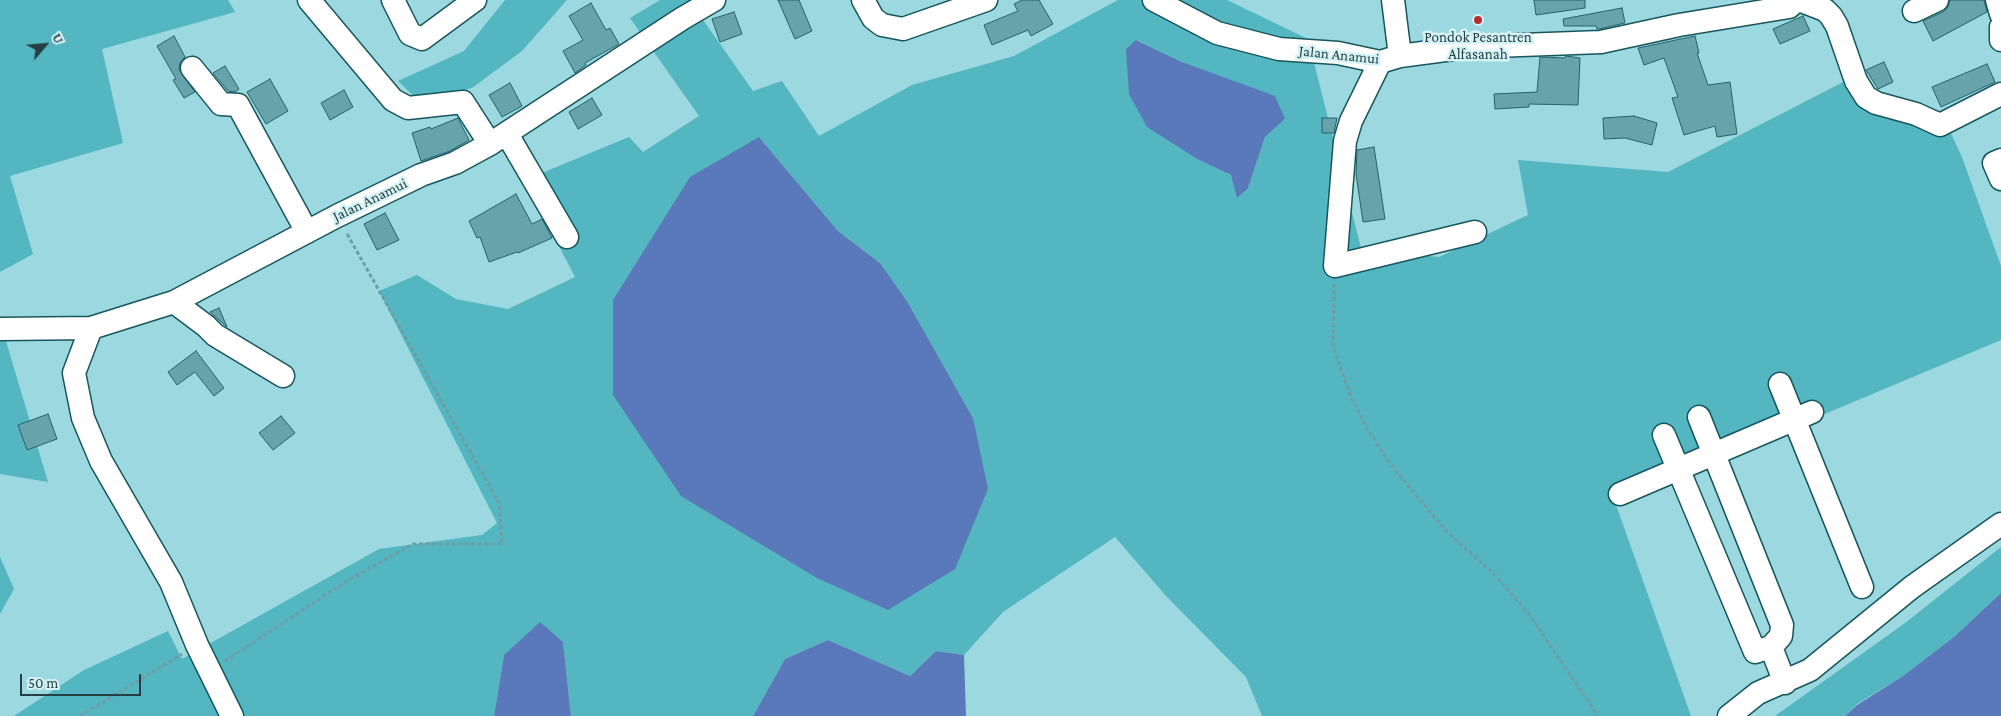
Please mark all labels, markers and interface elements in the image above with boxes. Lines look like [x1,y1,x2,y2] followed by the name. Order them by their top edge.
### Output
[1472,14,1484,26] marker: Pondok Pesantren Alfasanah
[20,20,70,70] north arrow
[1424,28,1532,63] place label: Pondok Pesantren Alfasanah
[49,30,68,46] text: U
[1298,42,1380,68] street label: Jalan Anamui
[330,174,410,226] street label: Jalan Anamui
[22,664,144,696] scale bar
[28,675,58,691] text: 50 m

